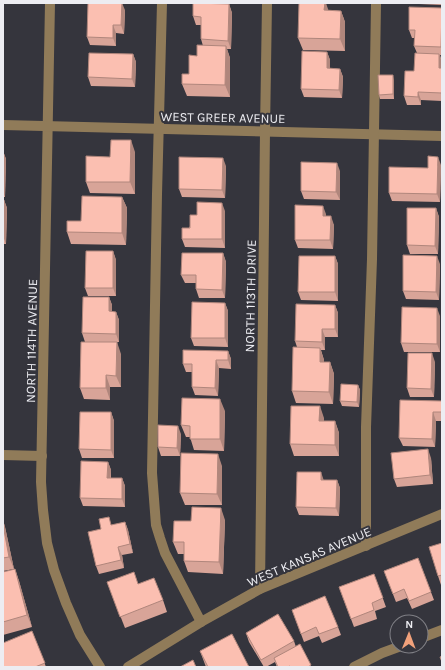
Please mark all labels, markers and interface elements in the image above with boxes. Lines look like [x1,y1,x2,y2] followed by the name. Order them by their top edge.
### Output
[160,109,286,126] street label: WEST GREER AVENUE
[242,239,259,353] street label: NORTH 113TH DRIVE
[23,279,40,403] street label: NORTH 114TH AVENUE
[245,524,373,589] street label: WEST KANSAS AVENUE
[389,614,429,654] north arrow
[405,618,413,631] text: N

